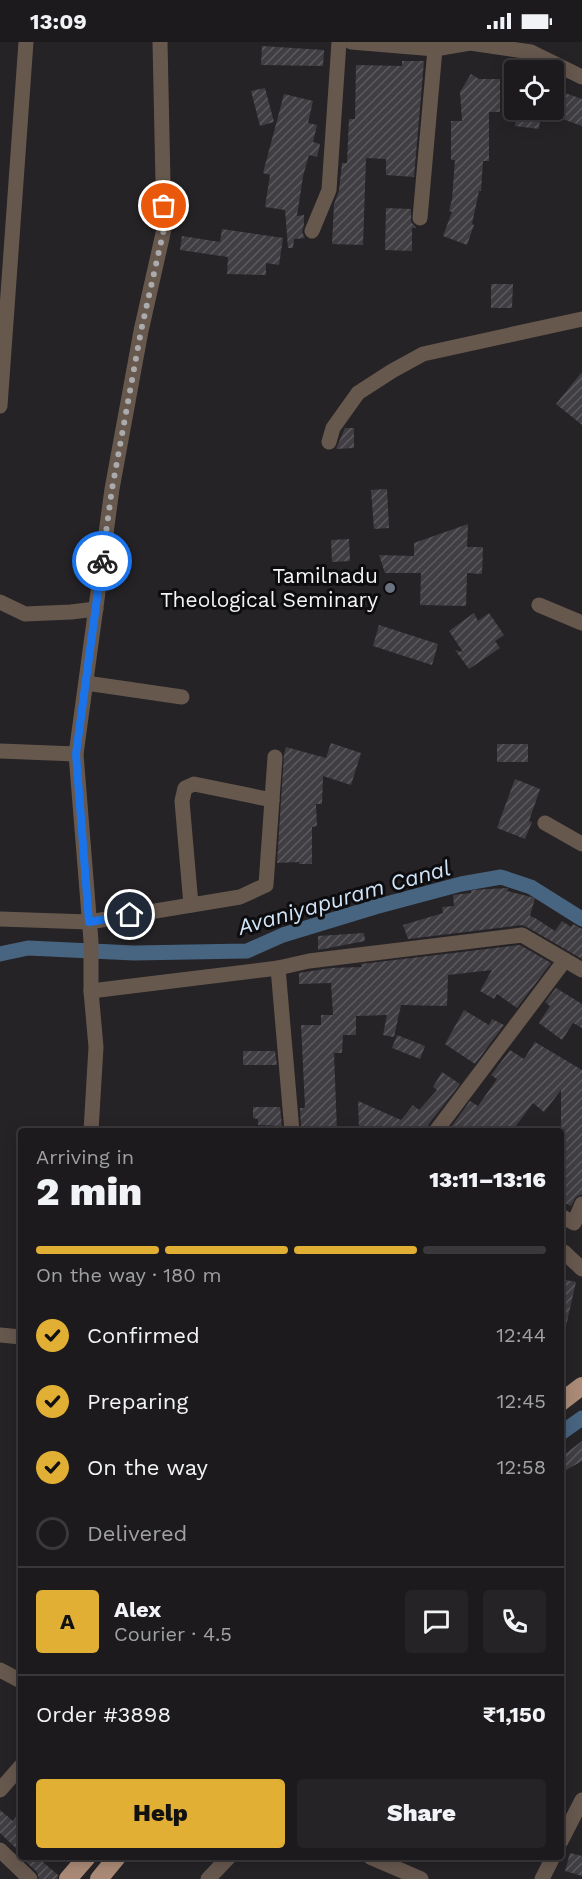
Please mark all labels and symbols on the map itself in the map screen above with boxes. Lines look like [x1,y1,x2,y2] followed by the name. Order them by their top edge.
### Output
[138,180,189,231] pin
[72,531,132,591] courier
[160,563,378,612] place label: Tamilnadu Theological Seminary
[383,581,397,595] marker: Tamilnadu Theological Seminary
[234,855,454,940] water label: Avaniyapuram Canal
[104,889,155,940] pin

